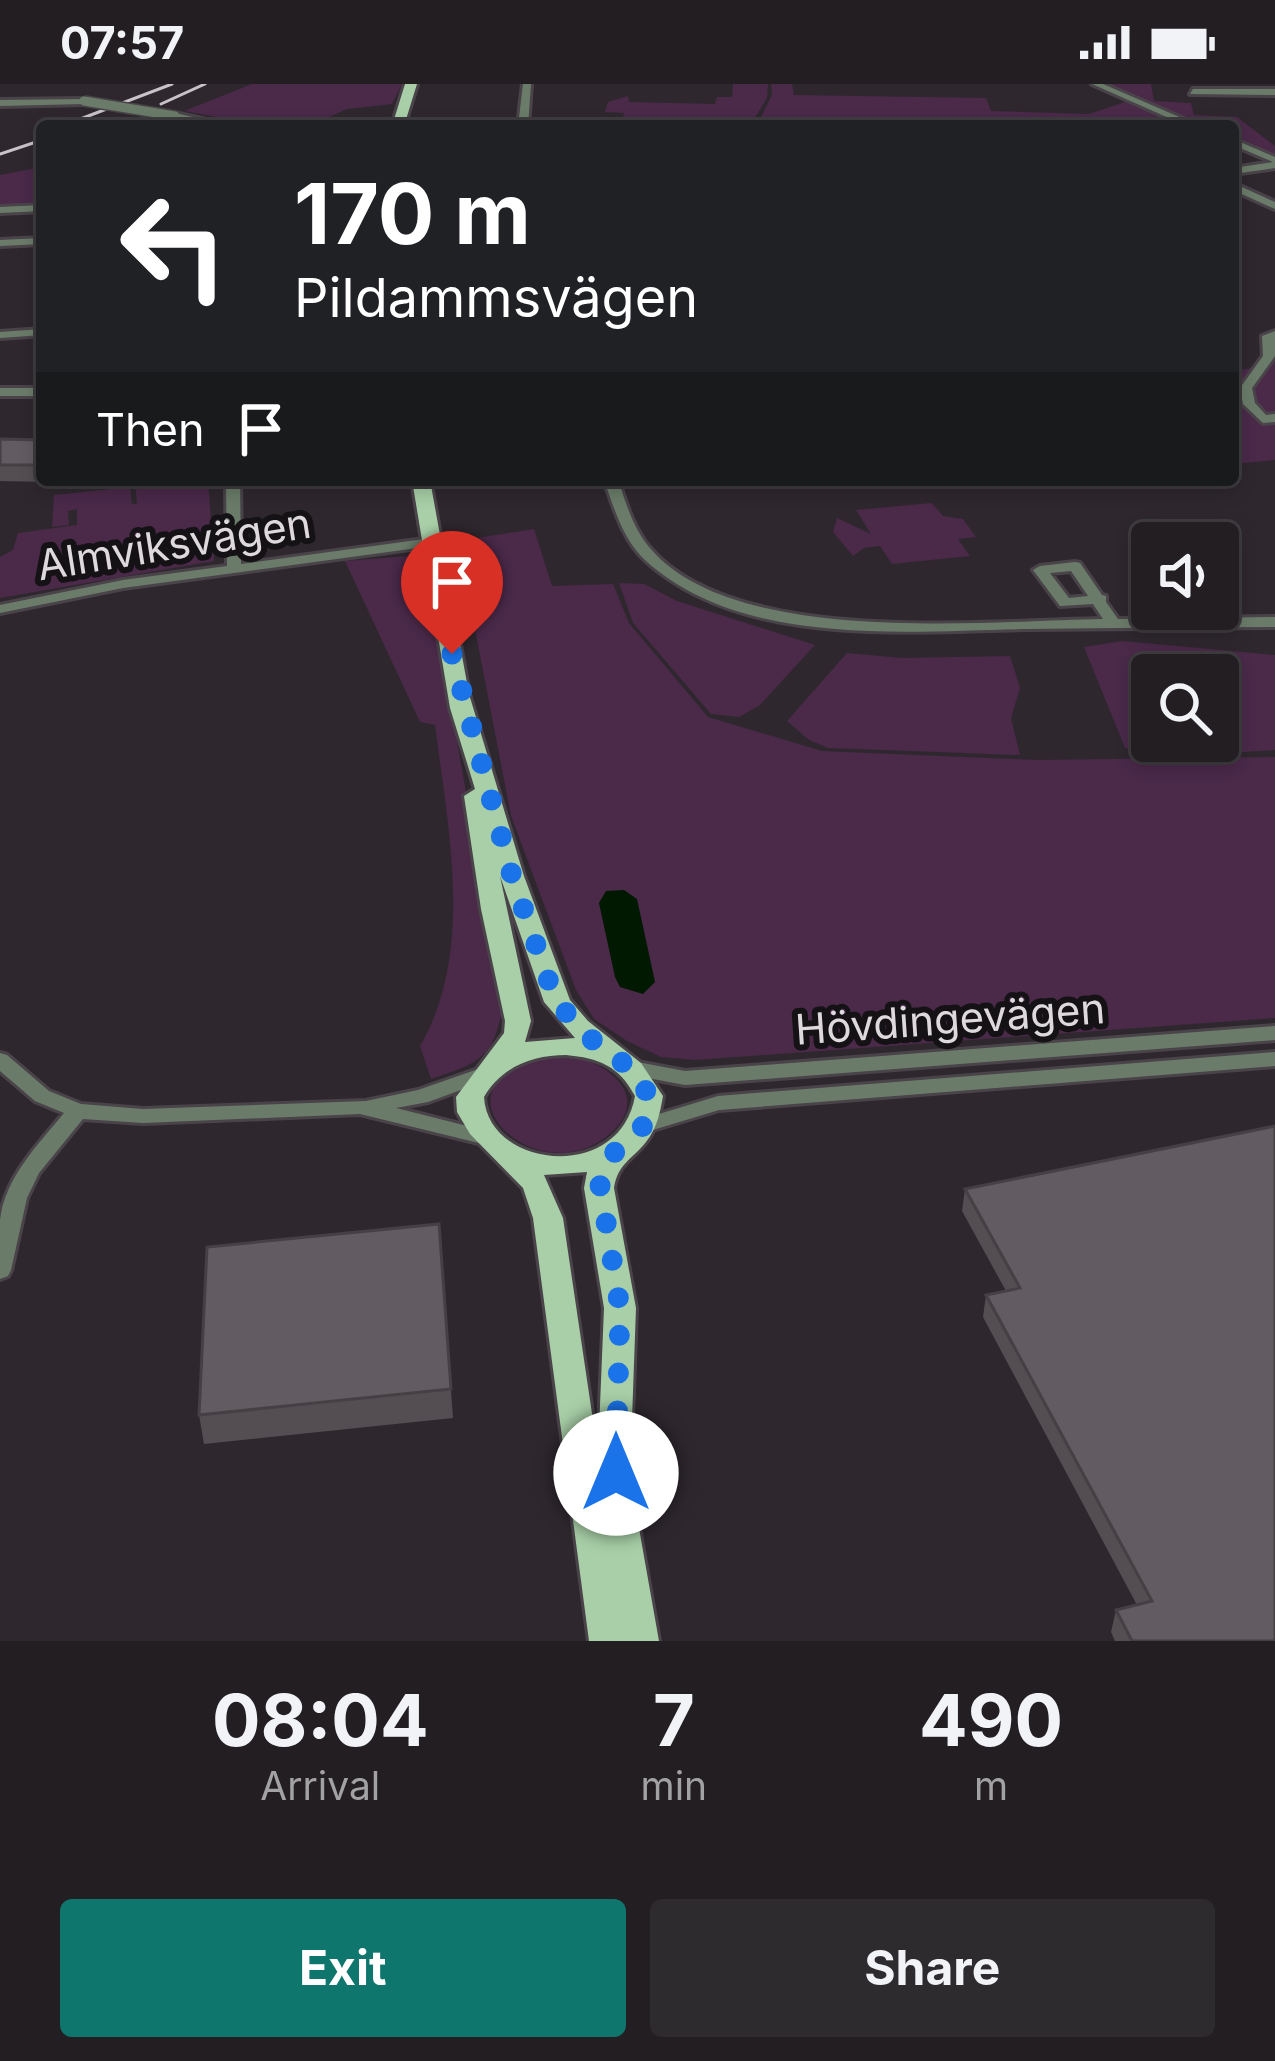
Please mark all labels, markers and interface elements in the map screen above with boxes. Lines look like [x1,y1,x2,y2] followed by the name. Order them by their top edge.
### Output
[60,15,184,70] text: 07:57
[294,163,531,264] text: 170 m
[96,168,252,324] icon: left
[294,265,698,330] text: Pildammsvägen
[228,396,294,462] icon: arrive
[96,402,204,457] text: Then
[33,497,314,590] street label: Almviksvägen
[1131,522,1239,762] map controls
[1131,522,1239,630] button: sound
[401,531,503,654] pin
[419,549,485,615] icon: arrive
[1131,654,1239,762] button: search
[793,982,1107,1055] street label: Hövdingevägen
[553,1410,679,1536] position arrow
[212,1676,429,1763] text: 08:04
[653,1676,695,1763] text: 7
[919,1676,1063,1763] text: 490
[260,1762,380,1809] text: Arrival
[641,1762,707,1809] text: min
[974,1762,1008,1809] text: m
[60,1899,626,2037] button: Exit
[650,1899,1215,2037] button: Share

